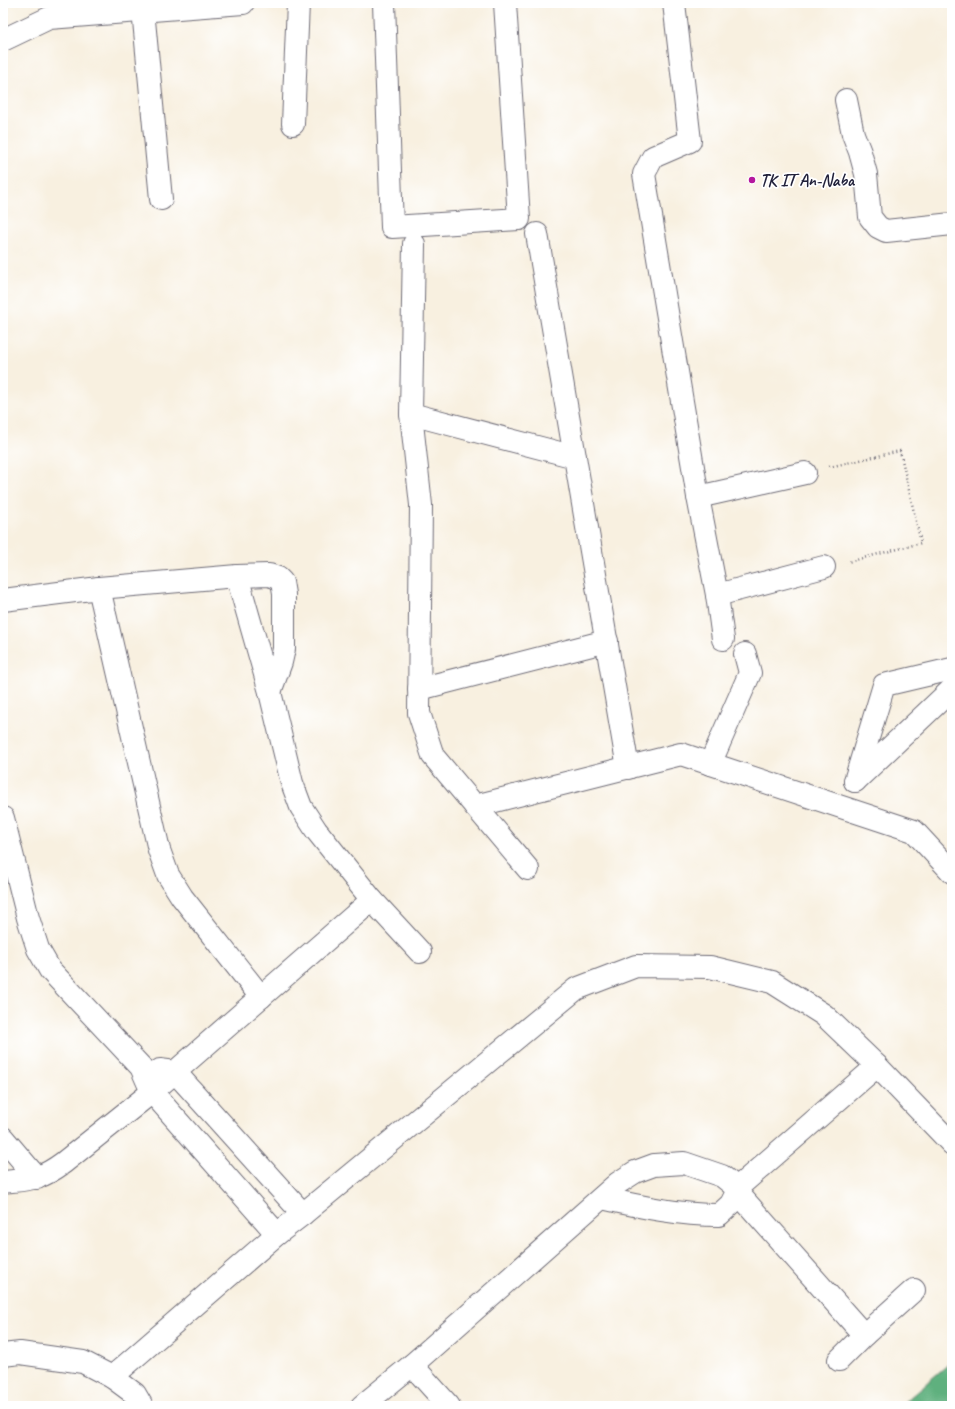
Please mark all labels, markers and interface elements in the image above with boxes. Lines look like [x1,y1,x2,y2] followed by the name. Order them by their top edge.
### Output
[760,170,856,191] place label: TK IT An-Naba
[747,175,757,185] marker: TK IT An-Naba

